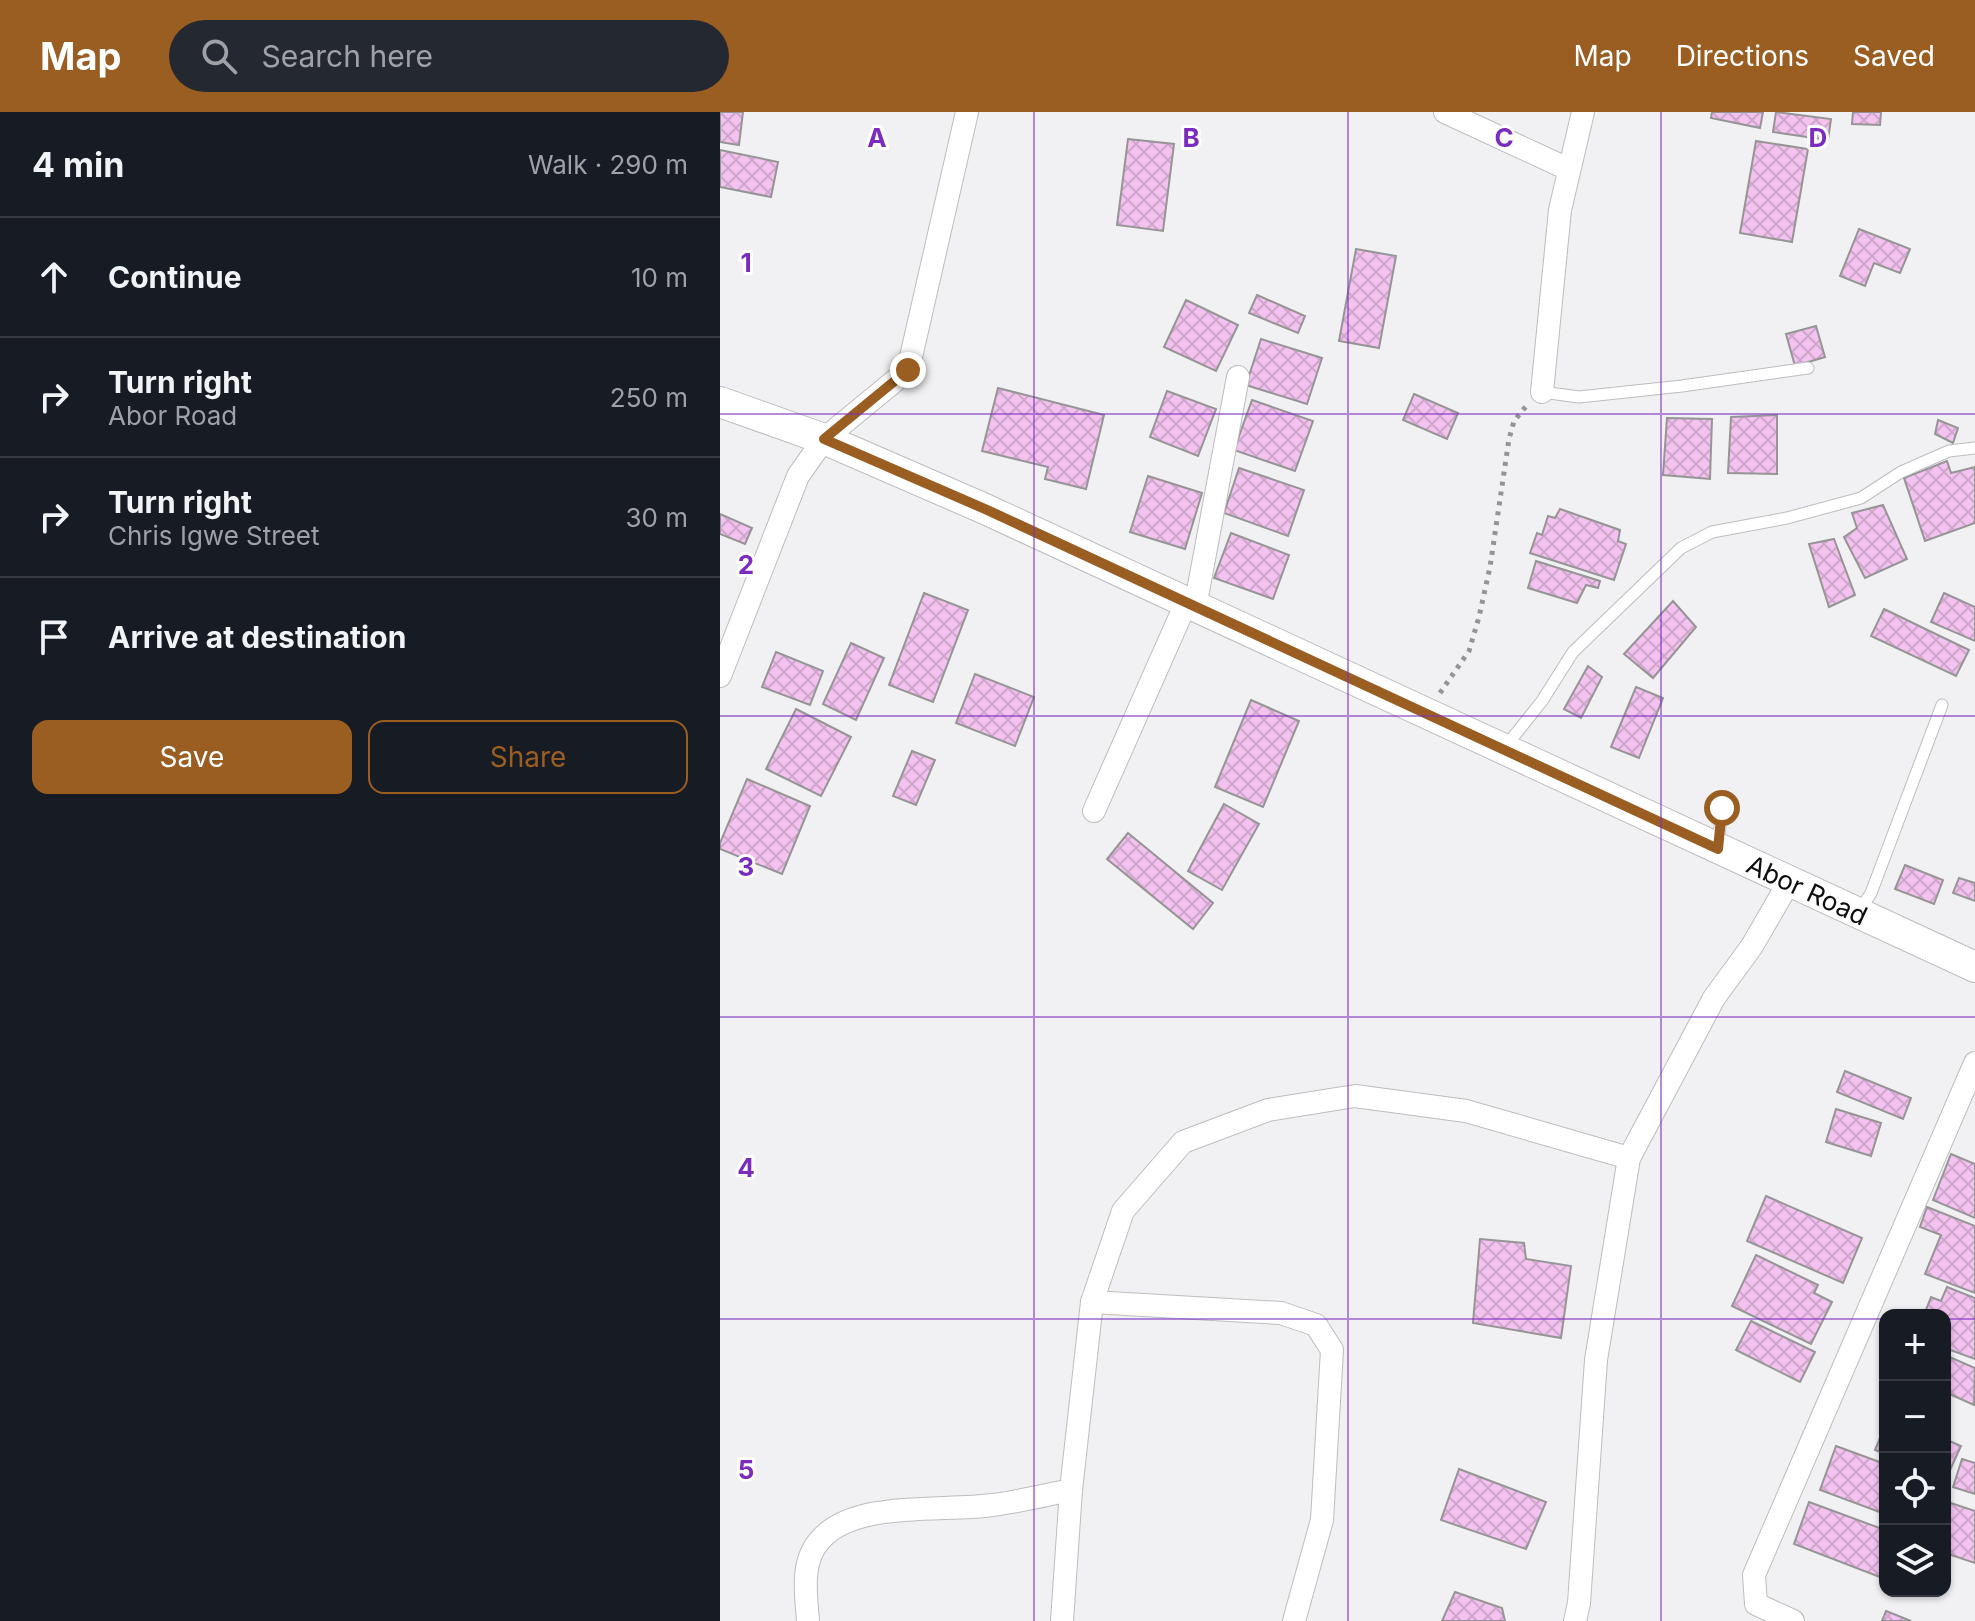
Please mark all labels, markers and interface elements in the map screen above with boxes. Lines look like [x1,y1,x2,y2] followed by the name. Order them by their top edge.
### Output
[169,20,729,92] search box
[40,33,121,79] text: Map
[197,34,241,78] icon: search
[261,38,433,74] text: Search here
[1573,39,1632,73] text: Map
[1676,39,1809,73] text: Directions
[1853,39,1935,73] text: Saved
[867,122,887,153] text: A
[1182,122,1200,153] text: B
[1494,122,1514,153] text: C
[1809,122,1827,153] text: D
[32,144,124,185] text: 4 min
[528,149,688,180] text: Walk · 290 m
[740,247,752,278] text: 1
[32,255,76,299] icon: ahead
[108,259,242,295] text: Continue
[631,262,688,293] text: 10 m
[890,352,926,388] route end
[108,364,252,400] text: Turn right
[32,375,76,419] icon: right
[610,382,688,413] text: 250 m
[108,400,237,431] text: Abor Road
[108,484,252,520] text: Turn right
[32,495,76,539] icon: right
[625,502,688,533] text: 30 m
[108,520,319,551] text: Chris Igwe Street
[738,549,754,580] text: 2
[32,615,76,659] icon: arrive
[108,619,406,655] text: Arrive at destination
[32,720,352,794] button: Save
[368,720,688,794] button: Share
[1704,790,1740,826] route start
[1742,849,1872,931] street label: Abor Road
[738,851,754,882] text: 3
[737,1152,755,1183] text: 4
[1879,1309,1951,1597] map controls
[1879,1309,1951,1381] button: +
[1879,1381,1951,1453] button: −
[1879,1453,1951,1525] button: locate
[738,1454,754,1485] text: 5
[1879,1525,1951,1597] button: layers

